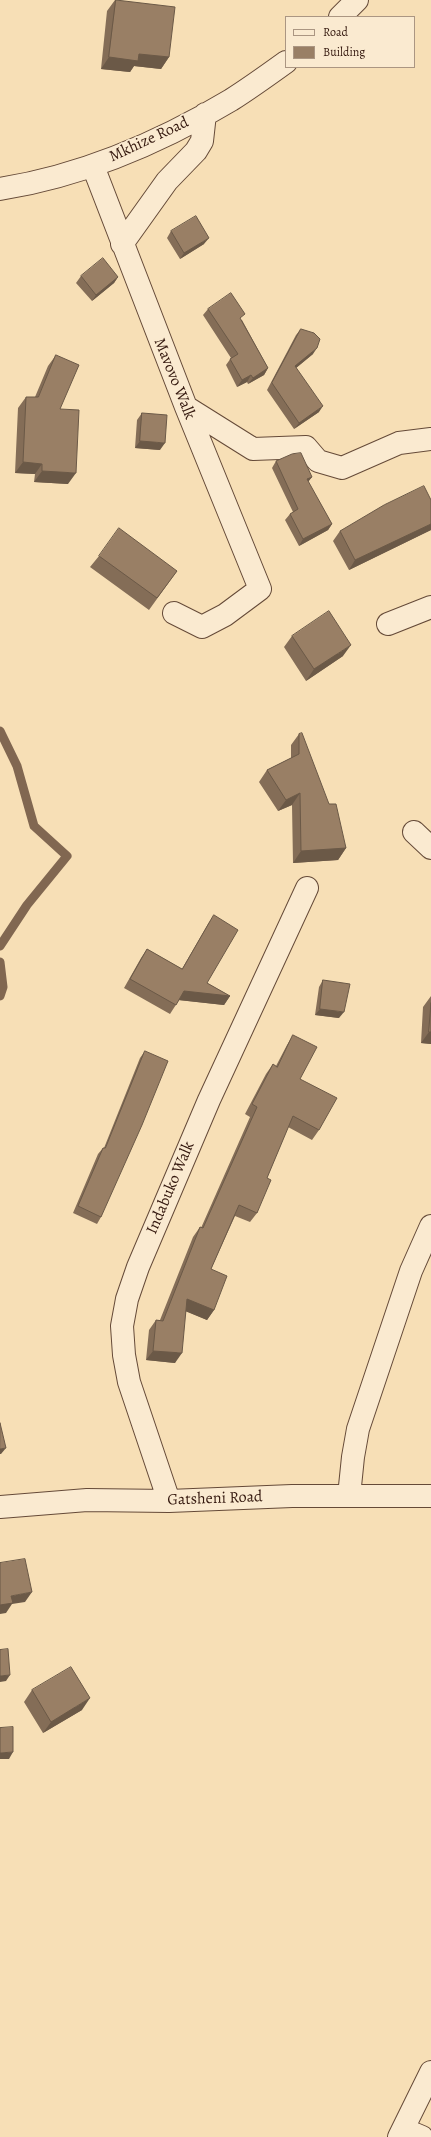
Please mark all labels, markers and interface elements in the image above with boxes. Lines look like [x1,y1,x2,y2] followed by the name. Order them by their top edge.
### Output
[285,16,415,68] legend
[323,24,348,40] text: Road
[323,44,365,60] text: Building
[106,113,192,167] street label: Mkhize Road
[149,336,199,422] street label: Mavovo Walk
[143,1139,199,1237] street label: Indabuko Walk
[167,1488,263,1510] street label: Gatsheni Road

